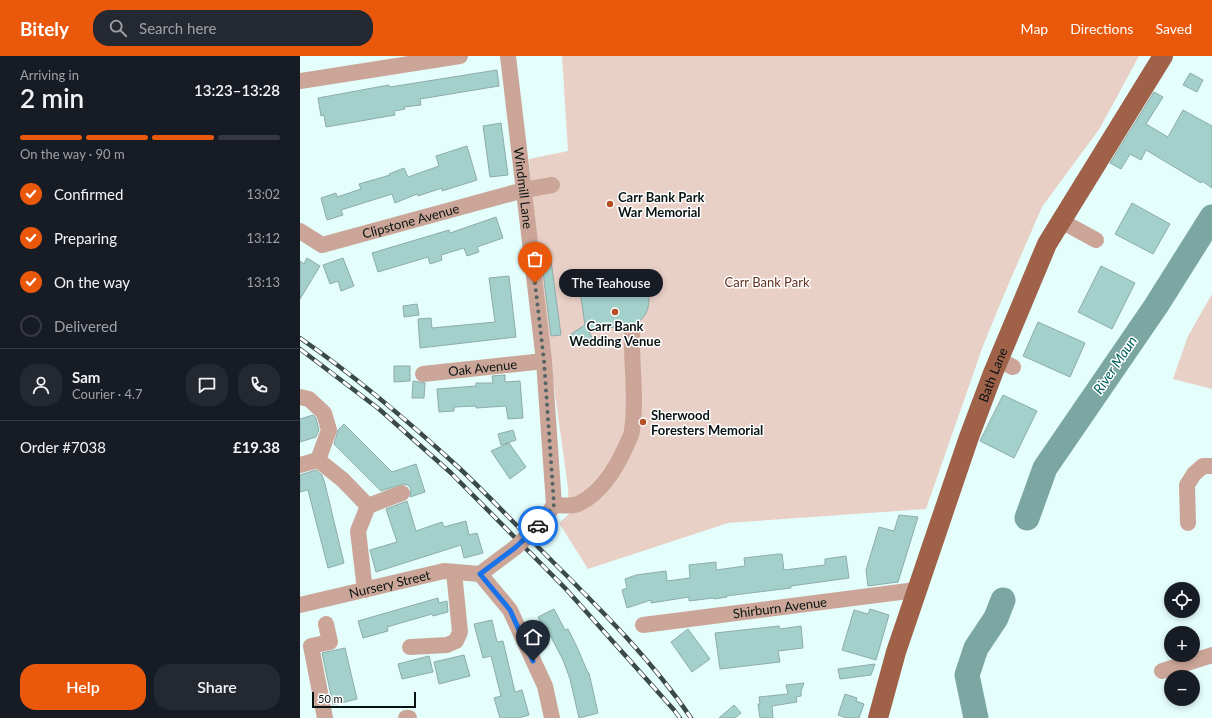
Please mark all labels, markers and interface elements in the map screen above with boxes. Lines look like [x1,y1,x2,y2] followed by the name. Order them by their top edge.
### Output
[93,10,373,46] search box
[20,17,69,40] text: Bitely
[107,17,129,39] icon: search
[139,19,216,37] text: Search here
[1021,20,1048,37] text: Map
[1070,20,1133,37] text: Directions
[1155,20,1192,37] text: Saved
[20,67,79,83] text: Arriving in
[194,81,280,99] text: 13:23–13:28
[20,82,84,114] text: 2 min
[20,146,125,162] text: On the way · 90 m
[511,147,536,230] street label: Windmill Lane
[20,183,42,205] icon: check
[54,185,123,203] text: Confirmed
[247,186,280,202] text: 13:02
[618,189,705,220] place label: Carr Bank Park War Memorial
[605,199,615,209] marker: Carr Bank Park War Memorial
[360,200,461,242] street label: Clipstone Avenue
[20,227,42,249] icon: check
[54,229,117,247] text: Preparing
[247,230,280,246] text: 13:12
[518,242,552,283] pin
[524,248,546,270] icon: bag
[559,269,663,297] callout: The Teahouse
[20,271,42,293] icon: check
[54,273,130,291] text: On the way
[247,274,280,290] text: 13:13
[724,274,810,290] park label: Carr Bank Park
[572,275,650,291] text: The Teahouse
[610,307,620,317] marker: Carr Bank Wedding Venue
[54,317,117,335] text: Delivered
[569,318,661,349] place label: Carr Bank Wedding Venue
[1089,333,1140,397] water label: River Maun
[975,345,1011,404] street label: Bath Lane
[447,356,518,379] street label: Oak Avenue
[20,364,62,406] button: person
[186,364,228,406] button: chat
[238,364,280,406] button: phone
[72,368,100,386] text: Sam
[72,386,143,402] text: Courier · 4.7
[651,407,763,438] place label: Sherwood Foresters Memorial
[638,417,648,427] marker: Sherwood Foresters Memorial
[20,438,106,456] text: Order #7038
[233,438,280,456] text: £19.38
[518,506,558,546] courier
[527,515,549,537] icon: car
[347,566,432,601] street label: Nursery Street
[1164,582,1200,706] map controls
[1164,582,1200,618] button: locate
[732,593,828,621] street label: Shirburn Avenue
[516,620,550,661] pin
[522,626,544,648] icon: home
[1164,626,1200,662] button: +
[20,664,146,710] button: Help
[154,664,280,710] button: Share
[1164,670,1200,706] button: −
[312,690,416,709] scale bar
[318,692,343,705] text: 50 m

